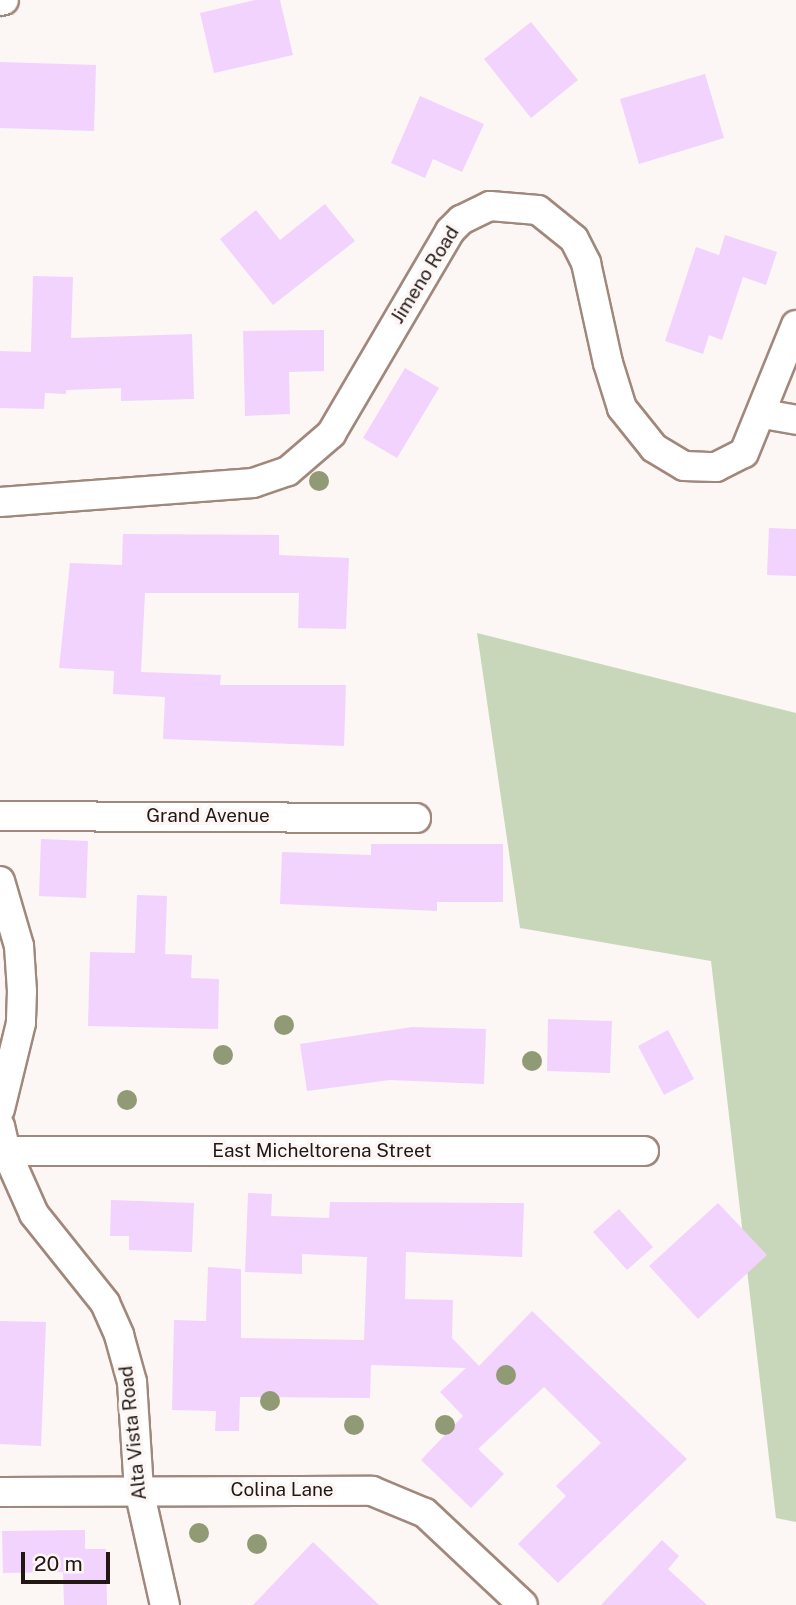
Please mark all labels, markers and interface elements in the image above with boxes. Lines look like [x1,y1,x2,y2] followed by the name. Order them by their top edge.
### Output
[386,222,464,328] street label: Jimeno Road
[146,805,270,827] street label: Grand Avenue
[212,1140,432,1162] street label: East Micheltorena Street
[115,1365,151,1501] street label: Alta Vista Road
[230,1479,334,1501] street label: Colina Lane
[24,1538,114,1582] scale bar
[34,1551,83,1576] text: 20 m

